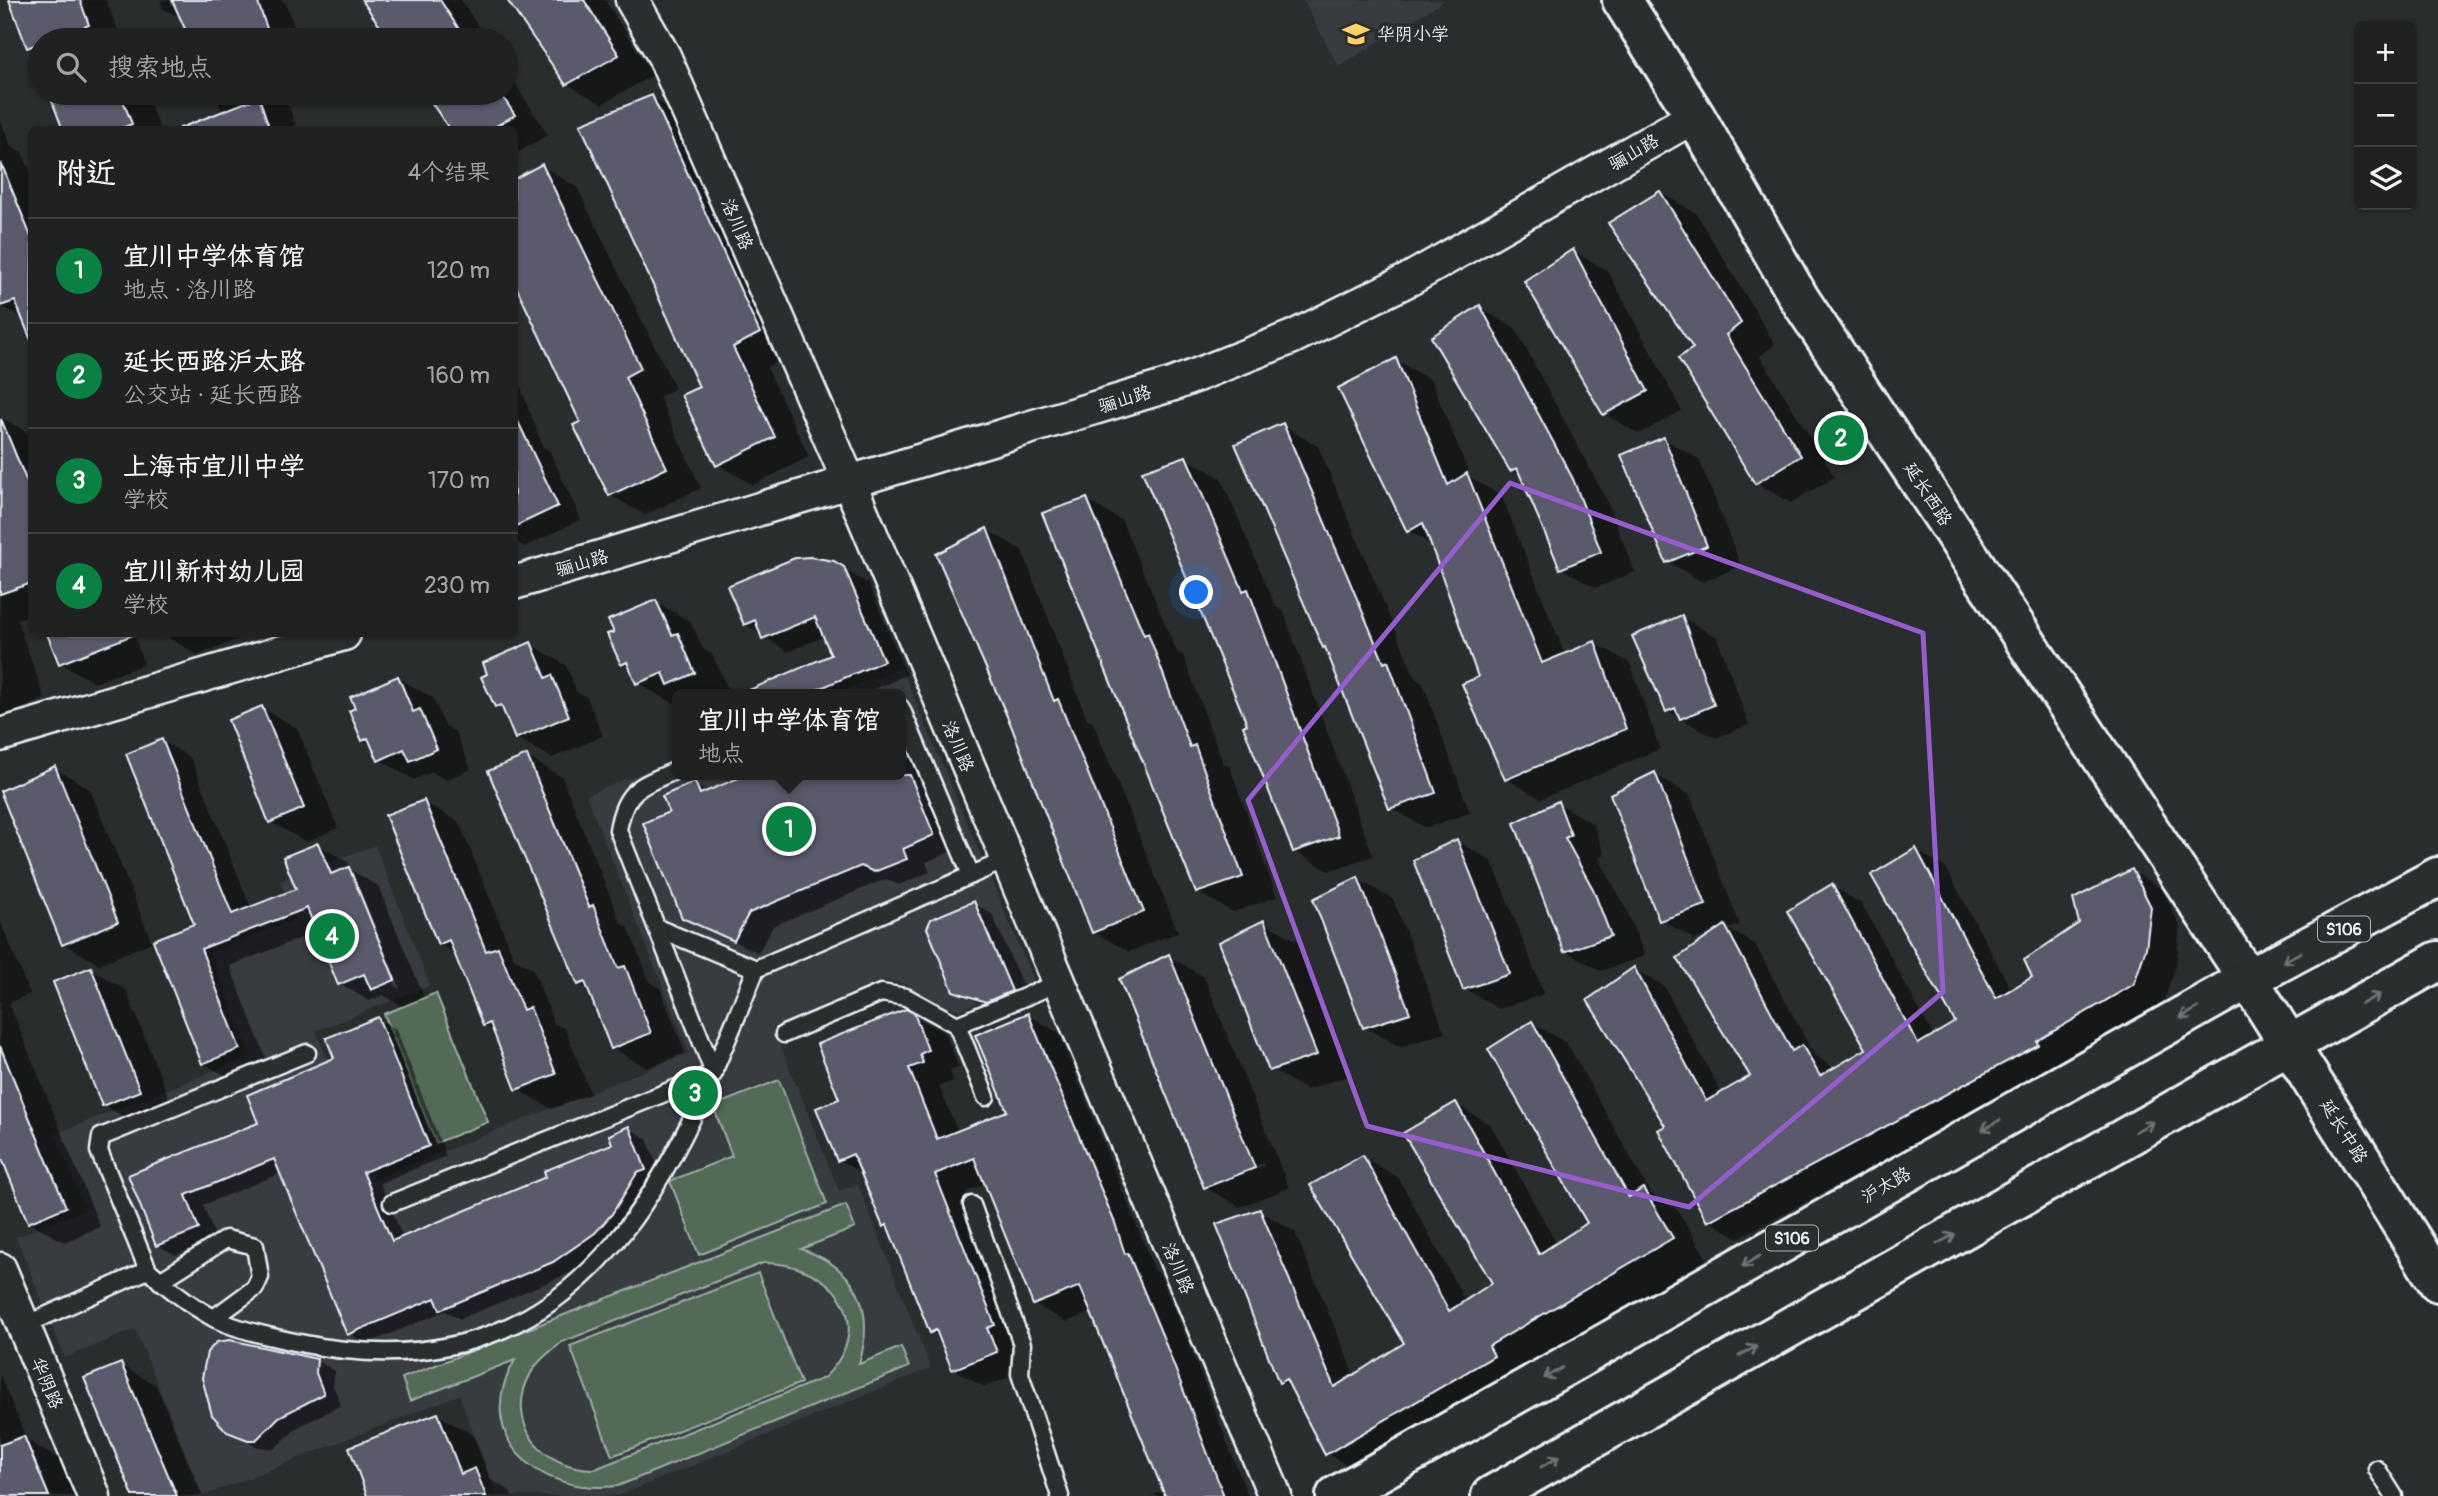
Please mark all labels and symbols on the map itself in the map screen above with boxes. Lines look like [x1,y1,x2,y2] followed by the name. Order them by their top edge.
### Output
[1341,19,1371,49] school or university icon: 华阴小学
[1377,23,1449,46] place label: 华阴小学
[1605,129,1663,176] street label: 骊山路
[715,195,758,254] street label: 洛川路
[1096,381,1154,418] street label: 骊山路
[1818,412,1864,464] pin: 2
[1898,458,1957,531] street label: 延长西路
[553,545,611,582] street label: 骊山路
[1179,575,1213,609] your location
[936,717,979,776] street label: 洛川路
[766,803,812,855] pin: 1
[309,910,355,962] pin: 4
[2318,917,2370,942] road number: S106
[2283,950,2303,964] one-way arrow
[2360,992,2380,1006] one-way arrow
[2179,1007,2200,1020] one-way arrow
[672,1067,718,1119] pin: 3
[2315,1095,2372,1168] street label: 延长中路
[1981,1119,2002,1132] one-way arrow
[2134,1120,2154,1134] one-way arrow
[1857,1162,1915,1209] street label: 沪太路
[1766,1226,1818,1250] road number: S106
[1936,1232,1956,1246] one-way arrow
[1156,1239,1199,1298] street label: 洛川路
[1741,1254,1761,1268] one-way arrow
[1738,1343,1758,1357] one-way arrow
[25,1354,68,1413] street label: 华阴路
[1543,1366,1563,1380] one-way arrow
[1539,1455,1560,1468] one-way arrow

